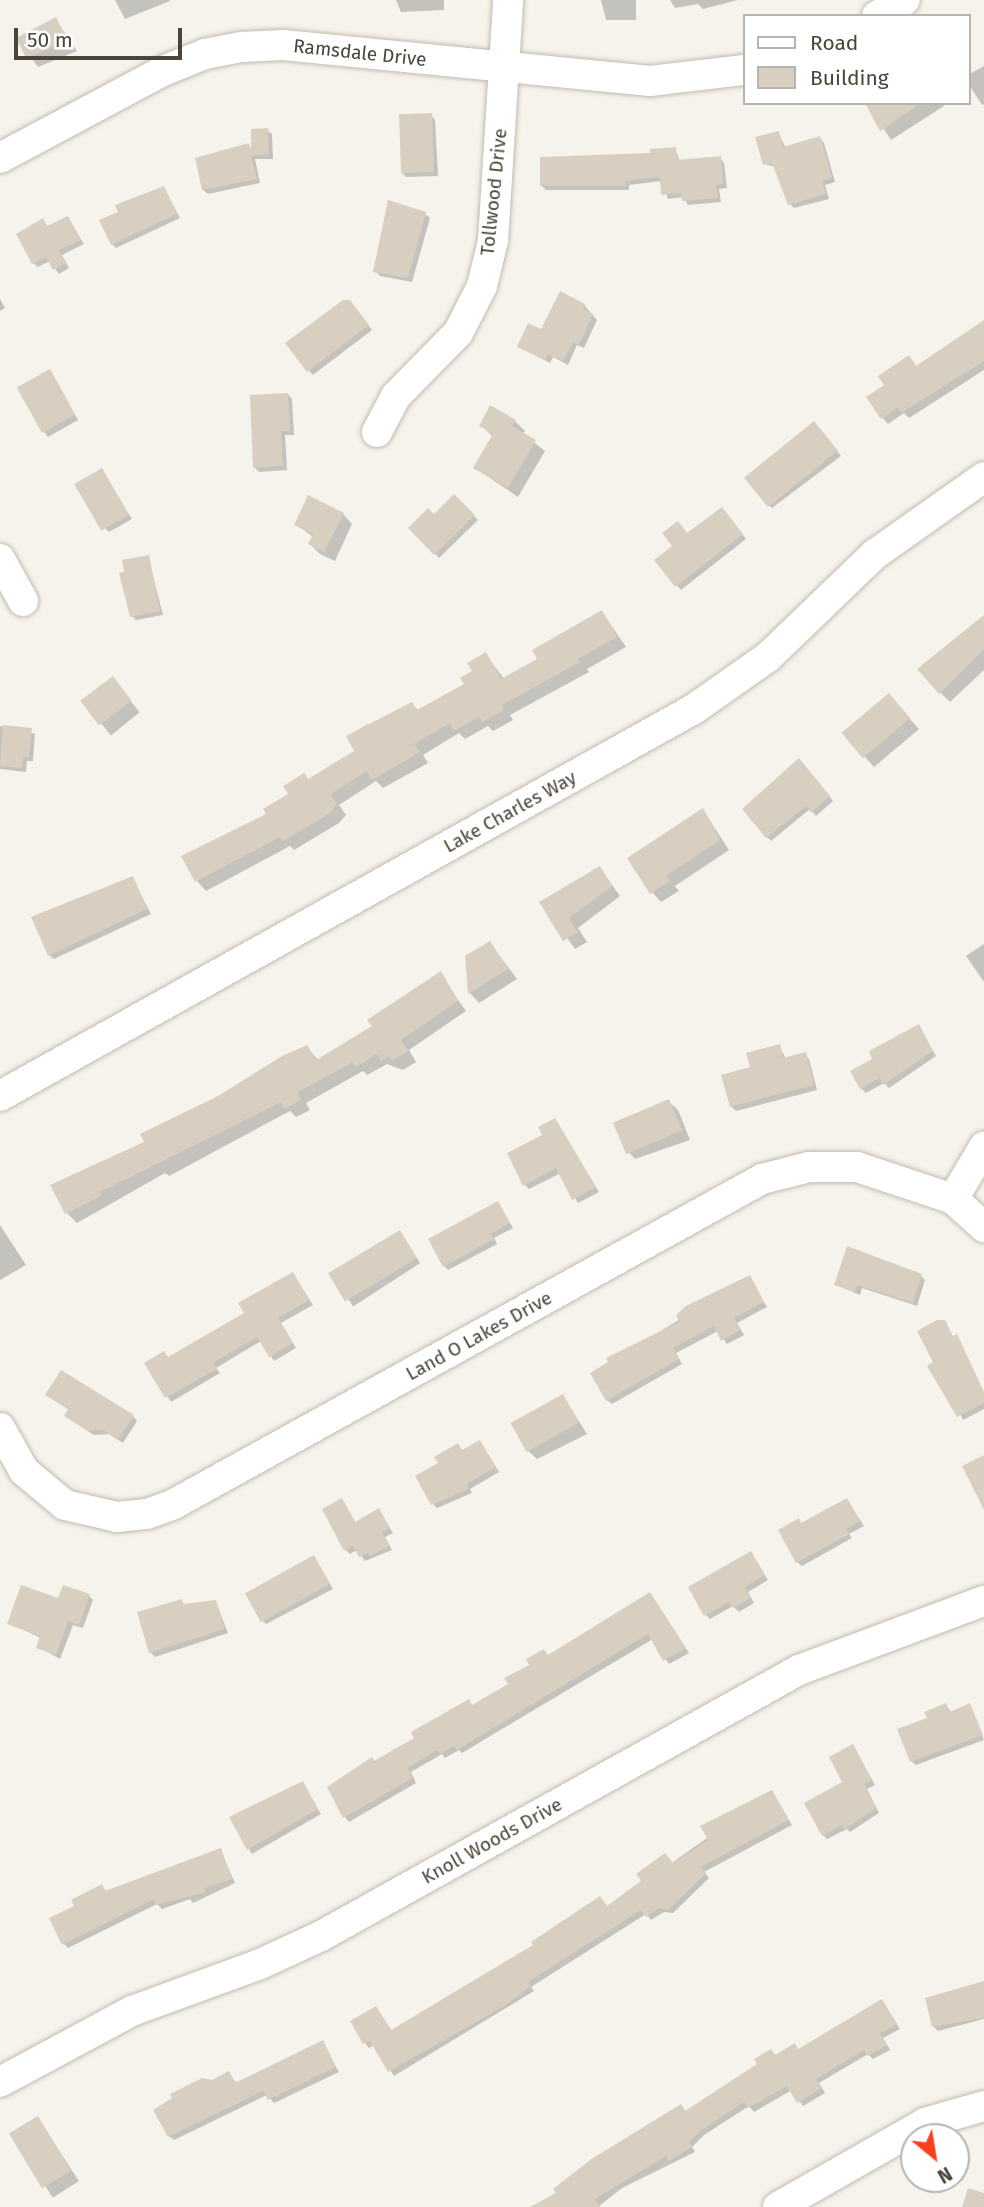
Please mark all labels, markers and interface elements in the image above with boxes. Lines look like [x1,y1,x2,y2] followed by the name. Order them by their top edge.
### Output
[18,14,186,58] scale bar
[743,14,970,105] legend
[27,27,73,53] text: 50 m
[810,30,858,56] text: Road
[292,35,428,71] street label: Ramsdale Drive
[810,65,889,91] text: Building
[476,127,512,257] street label: Tollwood Drive
[440,766,580,858] street label: Lake Charles Way
[402,1286,556,1386] street label: Land O Lakes Drive
[418,1793,566,1889] street label: Knoll Woods Drive
[900,2123,970,2193] north arrow
[934,2162,956,2188] text: N

